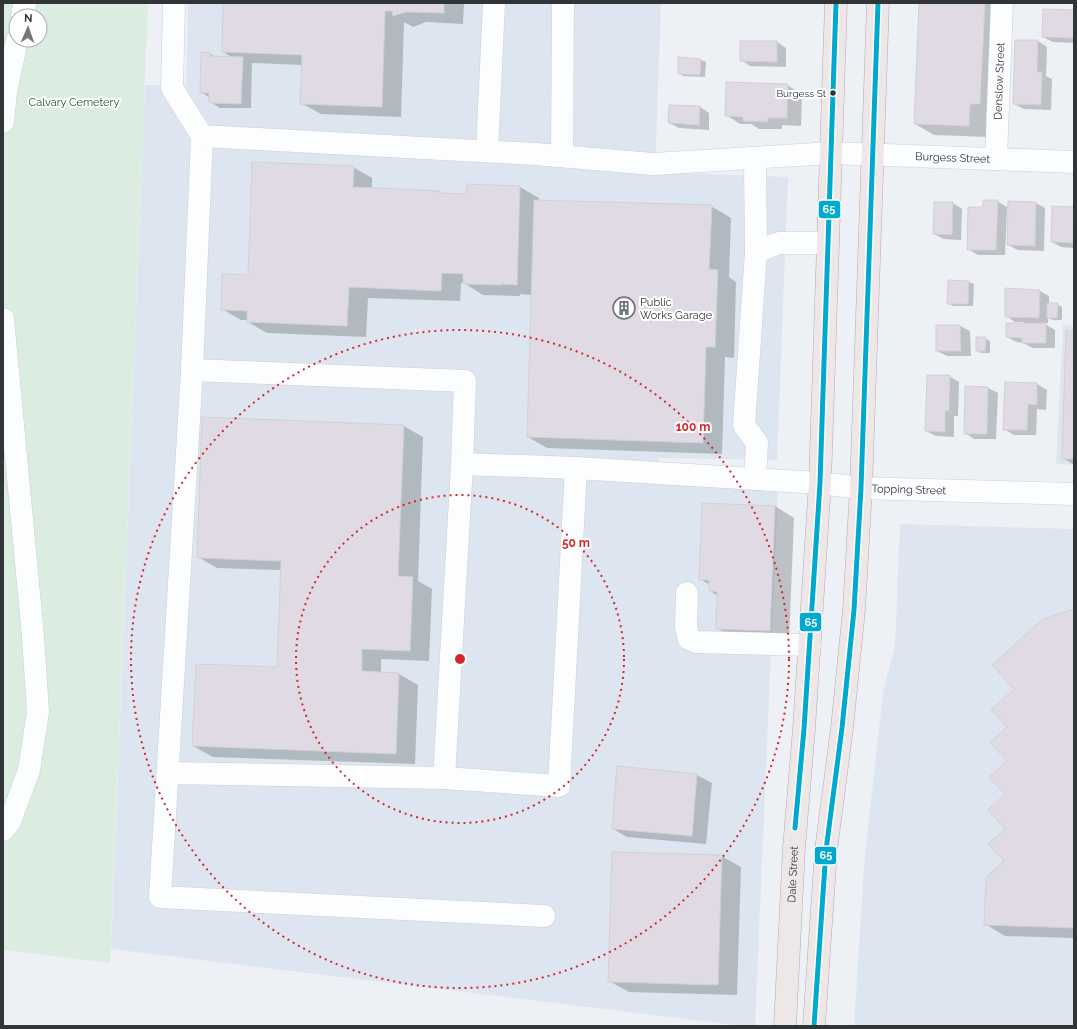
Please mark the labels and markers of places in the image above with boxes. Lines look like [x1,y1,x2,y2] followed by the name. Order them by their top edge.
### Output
[776,88,827,99] place label: Burgess St
[828,88,838,98] marker: Burgess St
[611,295,637,321] building icon: Public Works Garage
[640,296,713,322] place label: Public Works Garage
[453,652,467,666] centre of rings

